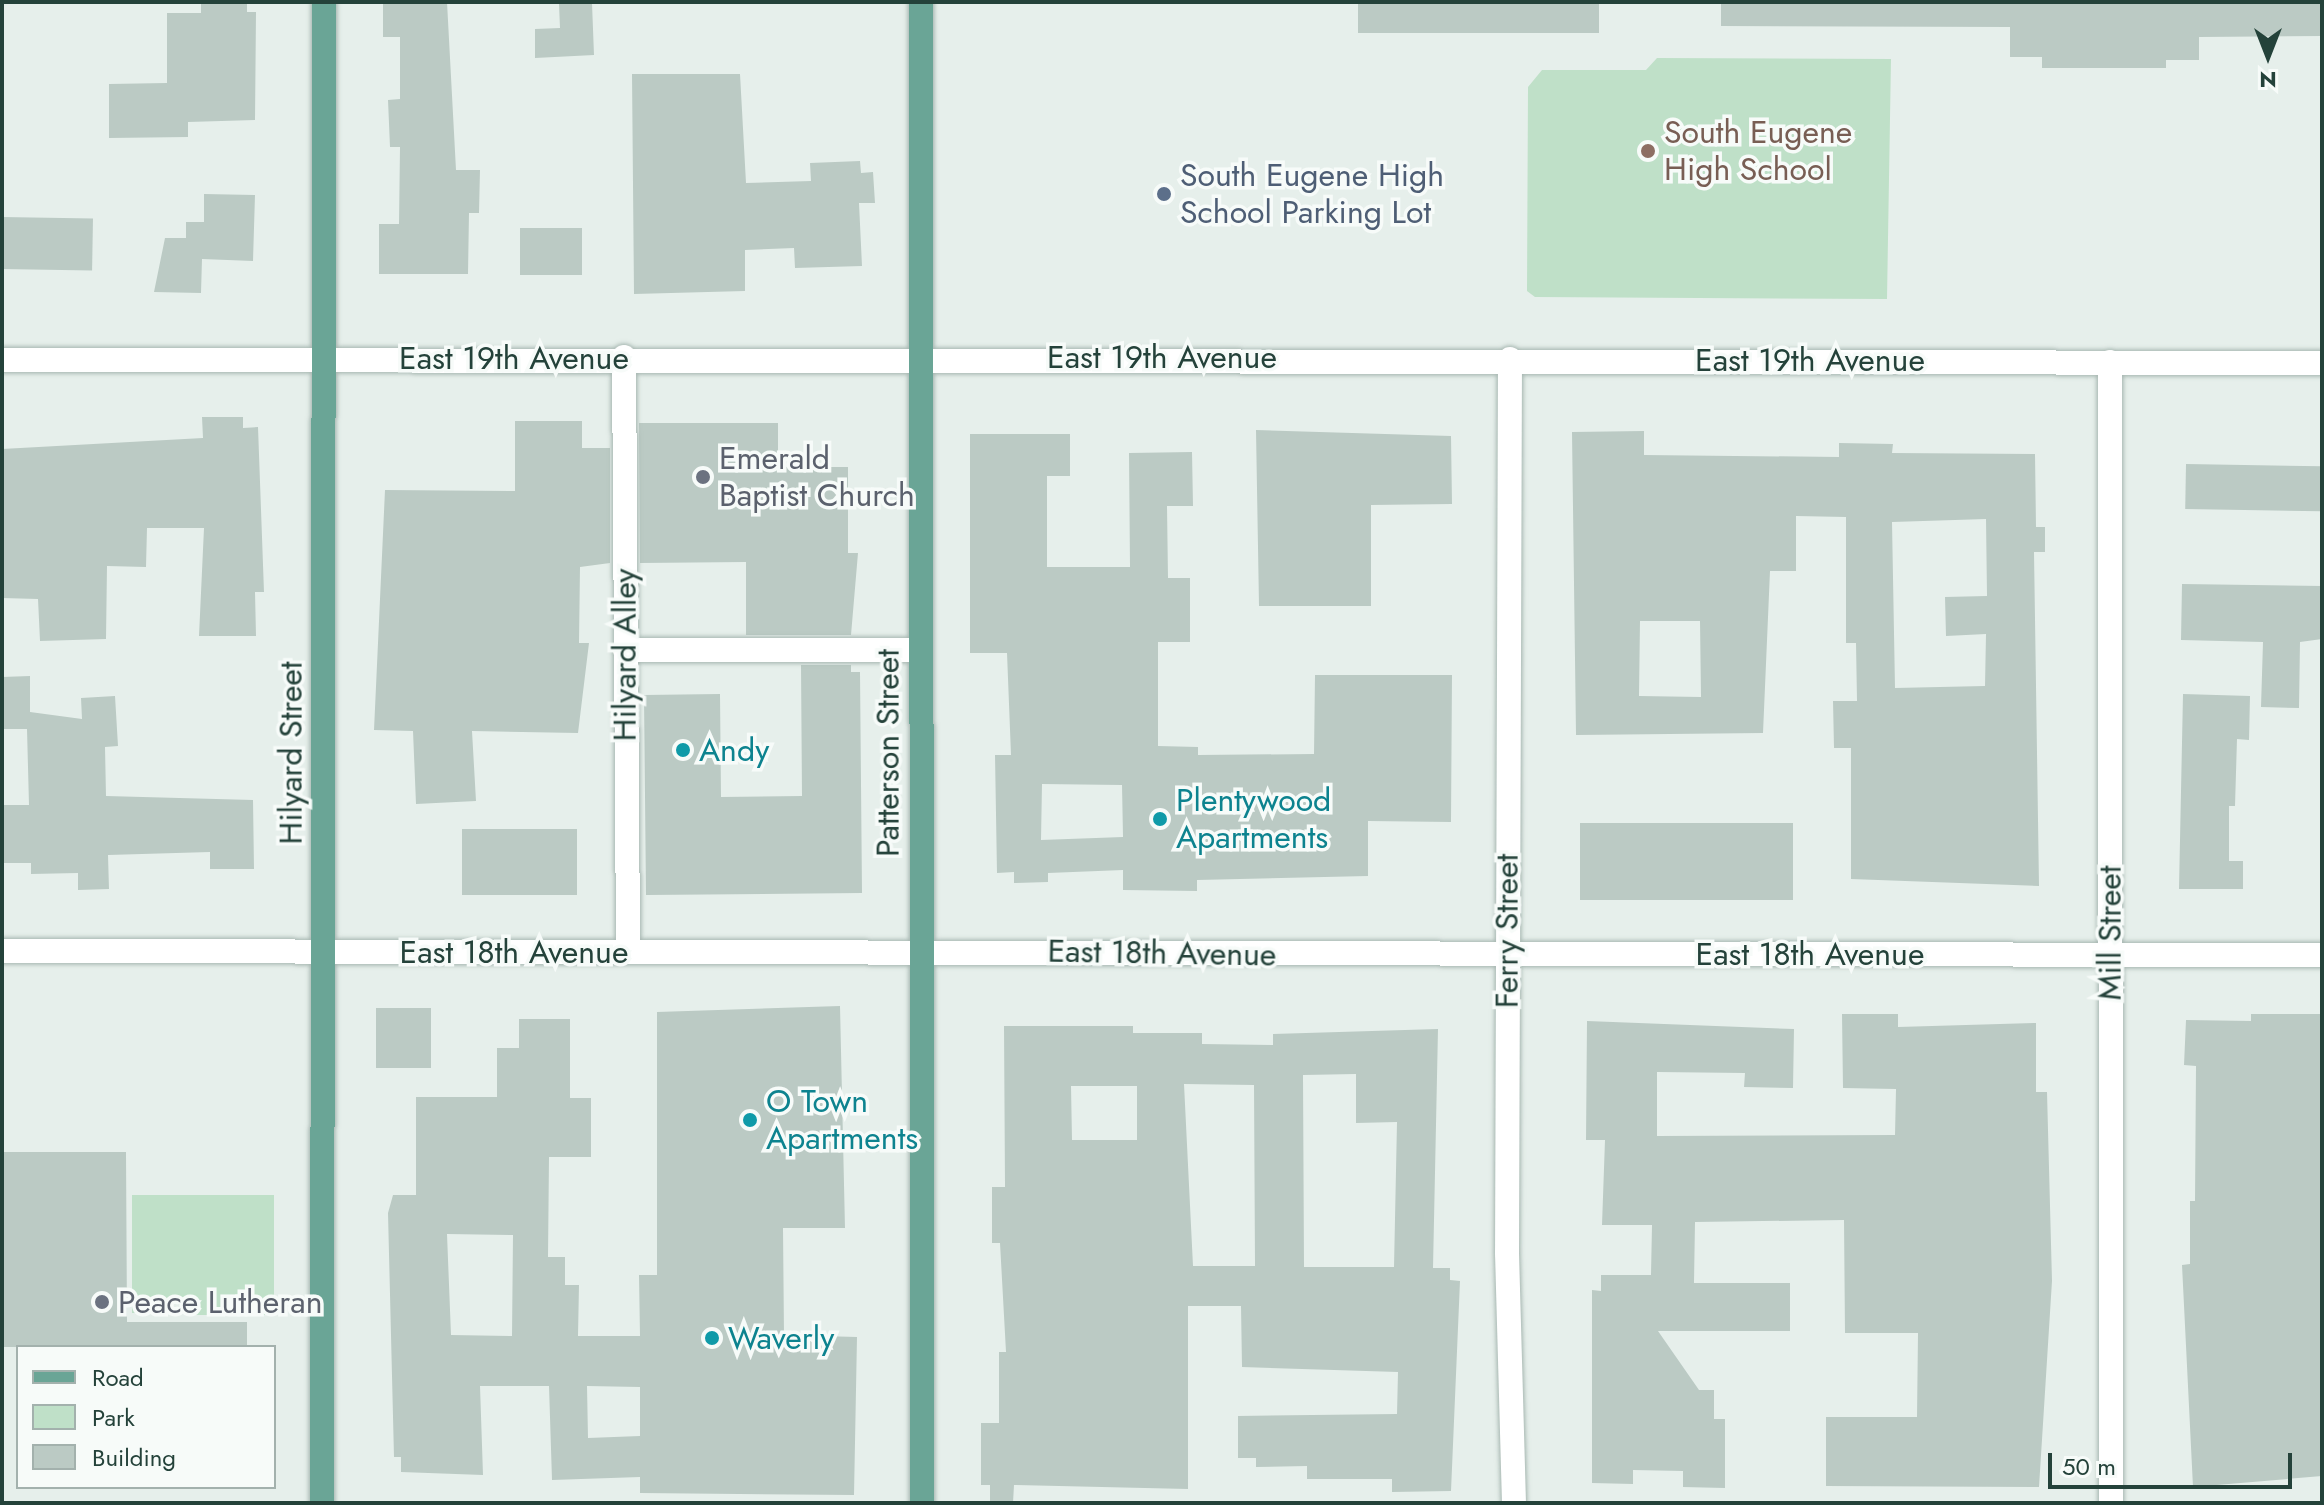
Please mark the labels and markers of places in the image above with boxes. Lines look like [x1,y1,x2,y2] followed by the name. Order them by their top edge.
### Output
[1664,114,1852,189] place label: South Eugene High School
[1639,142,1657,160] marker: South Eugene High School
[1180,157,1444,232] place label: South Eugene High School Parking Lot
[1155,185,1173,203] marker: South Eugene High School Parking Lot
[719,440,915,515] place label: Emerald Baptist Church
[694,468,712,486] marker: Emerald Baptist Church
[699,731,769,769] place label: Andy
[674,741,692,759] marker: Andy
[1176,782,1331,857] place label: Plentywood Apartments
[1151,810,1169,828] marker: Plentywood Apartments
[766,1083,918,1158] place label: O Town Apartments
[741,1111,759,1129] marker: O Town Apartments
[118,1283,323,1321] place label: Peace Lutheran
[93,1293,111,1311] marker: Peace Lutheran
[728,1319,834,1357] place label: Waverly
[703,1329,721,1347] marker: Waverly

